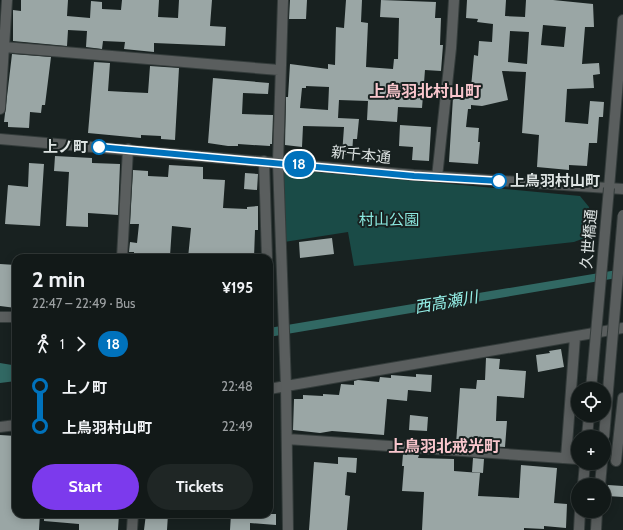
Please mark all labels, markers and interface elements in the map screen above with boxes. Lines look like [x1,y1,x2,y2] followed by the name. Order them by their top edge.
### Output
[369,82,481,101] district label: 上鳥羽北村山町
[43,138,88,156] place label: 上ノ町
[91,139,107,155] marker: 上ノ町
[330,143,392,167] street label: 新千本通
[281,151,317,177] line badge: 18
[292,155,306,173] text: 18
[510,172,600,190] place label: 上鳥羽村山町
[491,173,507,189] marker: 上鳥羽村山町
[577,208,601,270] street label: 久世橋通
[359,211,419,229] park label: 村山公園
[32,266,85,293] text: 2 min
[222,279,253,297] text: ¥195
[413,287,481,317] water label: 西高瀬川
[32,295,135,311] text: 22:47 – 22:49 · Bus
[32,333,54,355] icon: walk
[70,333,92,355] icon: forward
[106,335,120,353] text: 18
[60,336,64,352] text: 1
[221,378,253,394] text: 22:48
[62,379,107,397] text: 上ノ町
[571,382,611,518] map controls
[571,382,611,422] button: locate
[222,418,253,434] text: 22:49
[62,419,152,437] text: 上鳥羽村山町
[571,430,611,470] button: +
[388,437,500,456] district label: 上鳥羽北戒光町
[32,464,139,510] button: Start
[147,464,253,510] button: Tickets
[571,478,611,518] button: −

